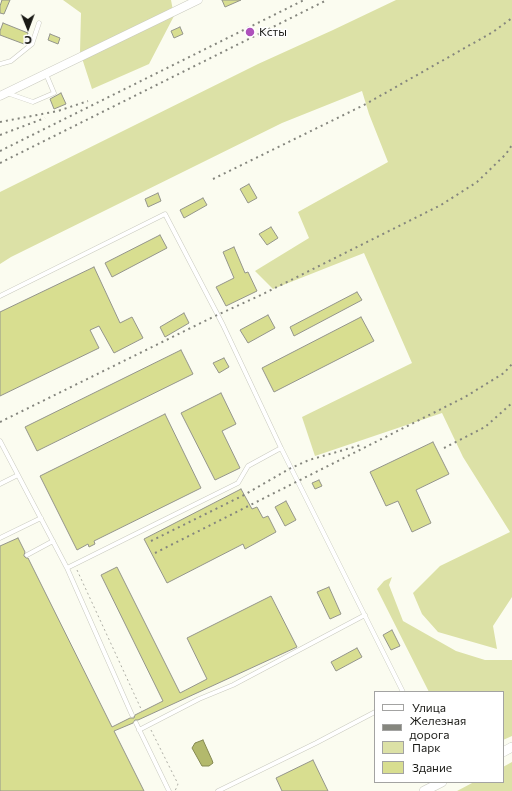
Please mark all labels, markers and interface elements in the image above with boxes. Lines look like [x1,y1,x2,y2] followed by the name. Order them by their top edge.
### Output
[8,8,48,48] north arrow
[259,25,287,39] place label: Ксты
[244,26,256,38] marker: Ксты
[24,34,32,47] text: С
[374,691,504,783] legend
[412,700,446,714] text: Улица
[410,713,466,741] text: Железная дорога
[412,740,441,754] text: Парк
[412,760,452,774] text: Здание

